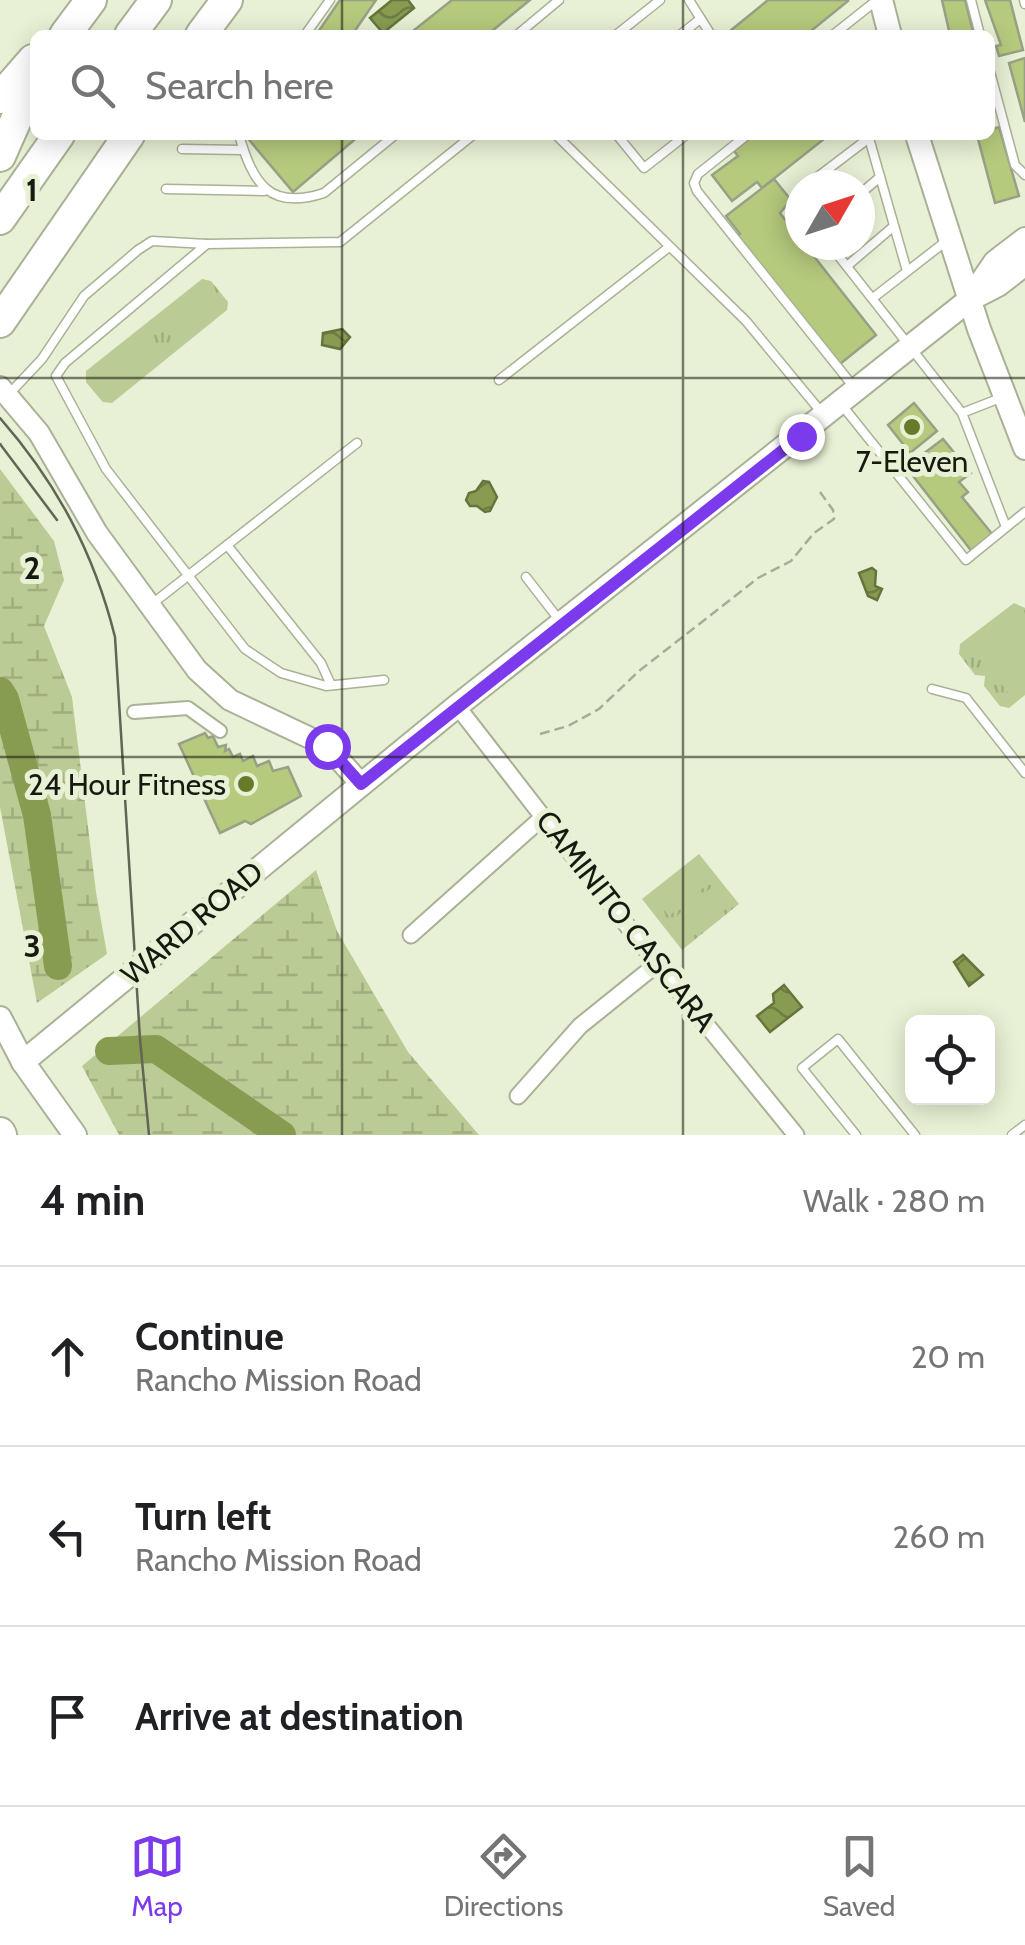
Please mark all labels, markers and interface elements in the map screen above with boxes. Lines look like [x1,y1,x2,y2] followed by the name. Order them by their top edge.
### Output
[30,30,995,140] search box
[65,58,120,113] icon: search
[145,62,334,109] text: Search here
[26,170,38,209] text: 1
[785,170,875,260] north arrow
[779,414,825,460] route end
[901,416,923,438] marker: 7-Eleven
[856,443,968,480] place label: 7-Eleven
[24,548,40,587] text: 2
[305,724,351,770] route start
[28,766,226,803] place label: 24 Hour Fitness
[235,773,257,795] marker: 24 Hour Fitness
[528,803,724,1039] street label: CAMINITO CASCARA
[114,853,270,993] street label: WARD ROAD
[23,926,41,965] text: 3
[905,1015,995,1105] map controls
[905,1015,995,1105] button: locate
[40,1174,145,1226] text: 4 min
[803,1181,985,1220] text: Walk · 280 m
[135,1313,284,1360] text: Continue
[40,1329,95,1384] icon: ahead
[911,1337,985,1376] text: 20 m
[135,1360,422,1399] text: Rancho Mission Road
[135,1493,271,1540] text: Turn left
[40,1509,95,1564] icon: left
[892,1517,985,1556] text: 260 m
[135,1540,422,1579] text: Rancho Mission Road
[40,1689,95,1744] icon: arrive
[135,1693,464,1740] text: Arrive at destination
[130,1829,185,1923] tab: Map
[444,1829,563,1923] tab: Directions
[823,1829,895,1923] tab: Saved

